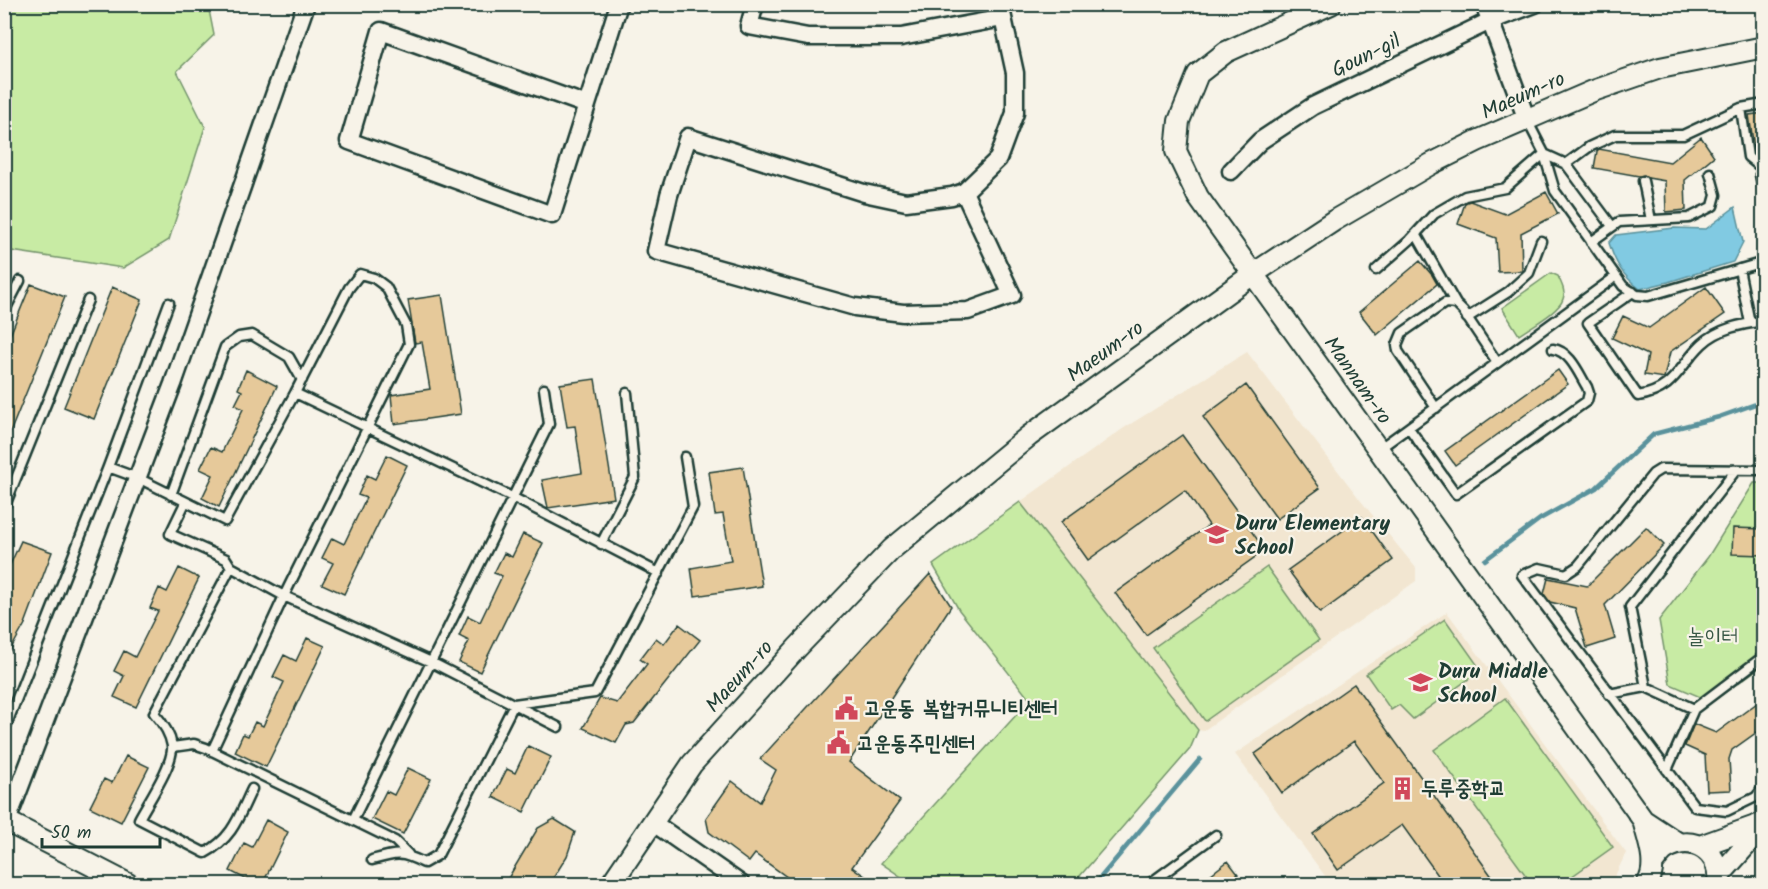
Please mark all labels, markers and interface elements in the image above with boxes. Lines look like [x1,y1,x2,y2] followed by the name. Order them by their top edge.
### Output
[1326,25,1407,87] street label: Goun-gil
[1476,63,1571,130] street label: Maeum-ro
[1060,313,1151,392] street label: Maeum-ro
[1314,330,1399,432] street label: Mannam-ro
[1235,508,1390,565] place label: Duru Elementary School
[1204,522,1230,548] school or university icon: Duru Elementary School
[1688,621,1738,654] park label: 놀이터
[698,633,782,721] street label: Maeum-ro
[1438,656,1548,713] place label: Duru Middle School
[1407,670,1433,696] school or university icon: Duru Middle School
[864,693,1058,726] place label: 고운동 복합커뮤니티센터
[833,695,859,721] public building icon: 고운동 복합커뮤니티센터
[857,728,975,761] place label: 고운동주민센터
[826,730,852,756] public building icon: 고운동주민센터
[1421,773,1506,806] place label: 두루중학교
[1390,775,1416,801] building icon: 두루중학교
[42,811,160,849] scale bar
[51,819,91,848] text: 50 m

